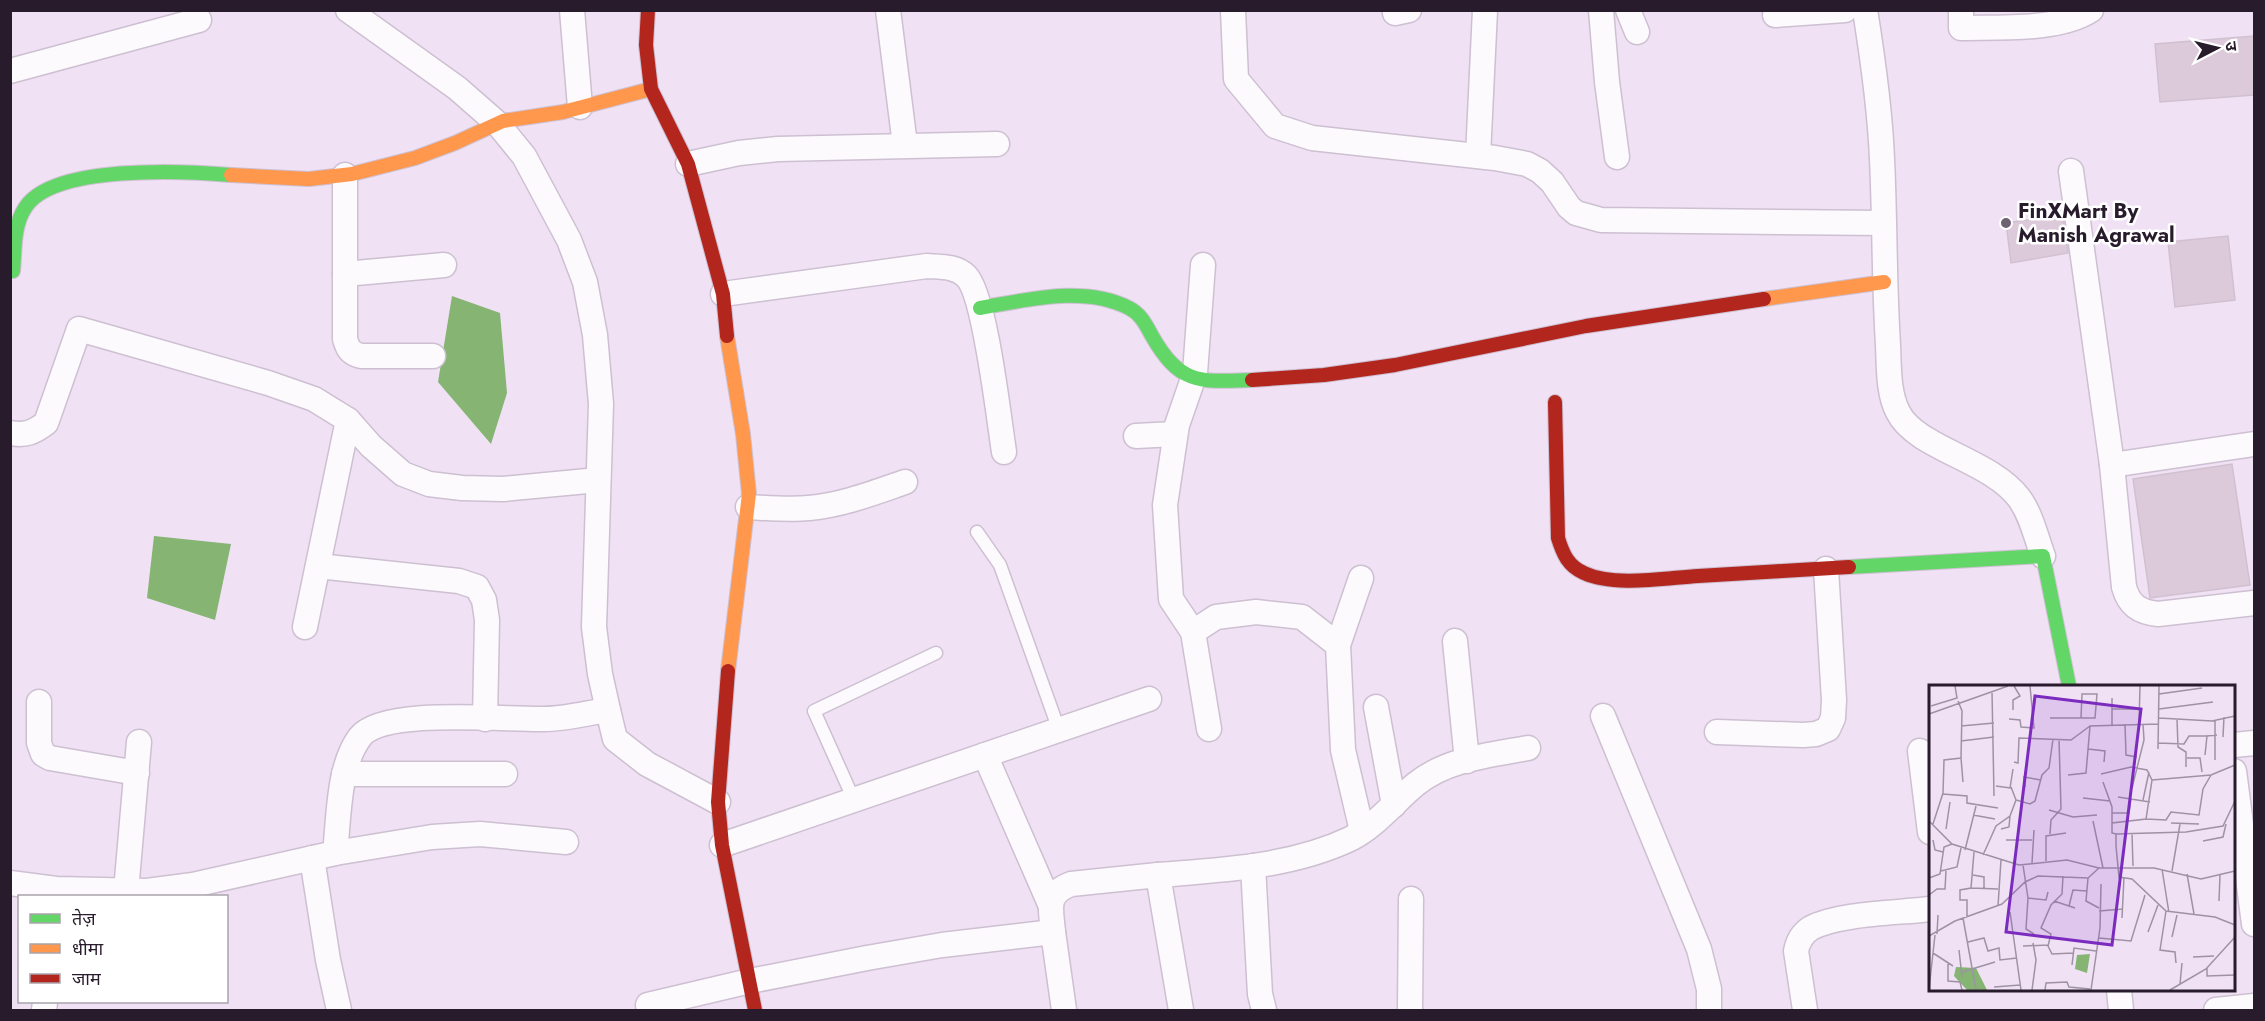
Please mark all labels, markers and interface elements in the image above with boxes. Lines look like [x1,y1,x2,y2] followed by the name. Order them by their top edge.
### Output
[2187,18,2247,78] north arrow
[2219,40,2243,53] text: उ
[2018,196,2175,250] place label: FinXMart By Manish Agrawal
[1999,216,2013,230] marker: FinXMart By Manish Agrawal
[1929,685,2235,991] inset map
[18,895,228,1003] legend
[72,906,96,932] text: तेज़
[72,936,103,962] text: धीमा
[72,966,102,992] text: जाम

